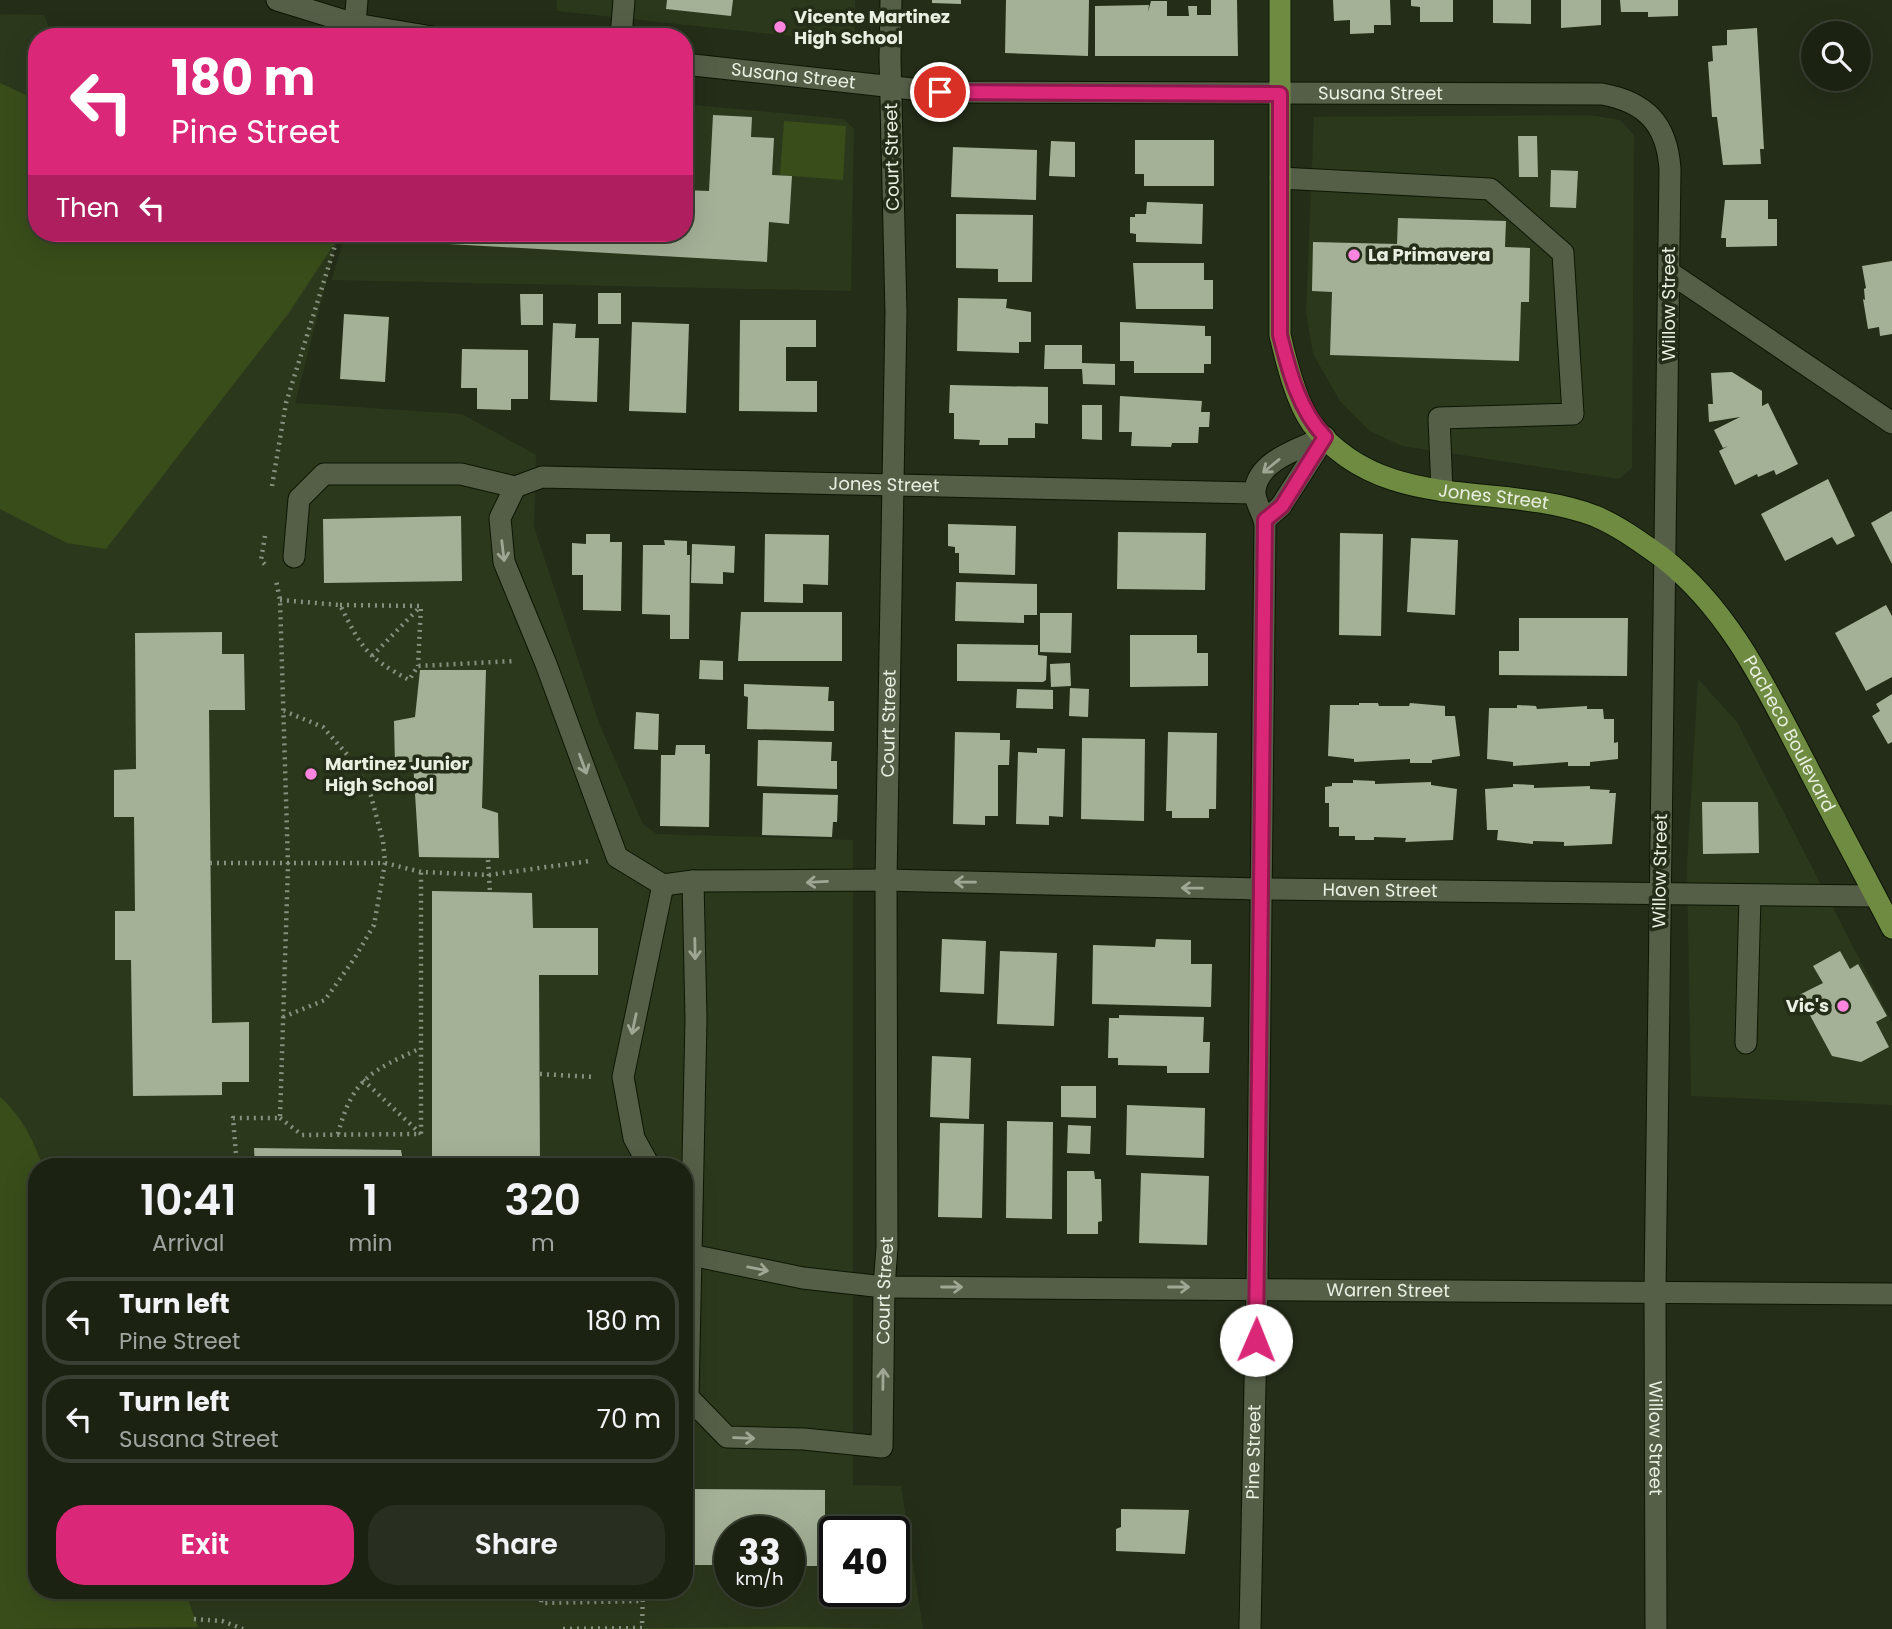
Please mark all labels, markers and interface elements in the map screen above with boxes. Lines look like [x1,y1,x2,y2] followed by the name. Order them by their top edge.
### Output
[794,4,950,50] place label: Vicente Martinez High School
[772,19,788,35] marker: Vicente Martinez High School
[1801,21,1871,91] map controls
[1801,21,1871,91] button: search
[171,44,315,112] text: 180 m
[56,56,147,147] icon: left
[730,56,857,95] street label: Susana Street
[910,62,970,122] pin
[921,73,959,111] icon: arrive
[1318,80,1443,106] street label: Susana Street
[878,103,905,211] street label: Court Street
[171,109,340,154] text: Pine Street
[133,189,171,227] icon: left
[56,190,119,226] text: Then
[1368,242,1490,267] place label: La Primavera
[1346,247,1362,263] marker: La Primavera
[1656,247,1681,361] street label: Willow Street
[1262,458,1280,474] one-way arrow
[828,470,940,498] street label: Jones Street
[1437,477,1551,515] street label: Jones Street
[497,540,510,562] one-way arrow
[1738,650,1842,816] street label: Pacheco Boulevard
[875,669,902,778] street label: Court Street
[325,751,469,797] place label: Martinez Junior High School
[578,753,590,775] one-way arrow
[303,766,319,782] marker: Martinez Junior High School
[1646,813,1673,929] street label: Willow Street
[806,875,829,888] one-way arrow
[954,875,977,888] one-way arrow
[1323,877,1438,903] street label: Haven Street
[1181,881,1204,894] one-way arrow
[688,937,701,960] one-way arrow
[1786,993,1829,1018] place label: Vic's
[1835,998,1851,1014] marker: Vic's
[627,1012,641,1035] one-way arrow
[140,1171,236,1230] text: 10:41
[363,1171,378,1230] text: 1
[505,1171,581,1230] text: 320
[152,1227,224,1259] text: Arrival
[348,1227,393,1259] text: min
[531,1227,555,1259] text: m
[870,1237,899,1344] street label: Court Street
[746,1262,769,1276] one-way arrow
[1326,1277,1450,1303] street label: Warren Street
[940,1280,963,1294] one-way arrow
[1168,1280,1191,1294] one-way arrow
[119,1286,230,1322] text: Turn left
[60,1302,98,1340] icon: left
[586,1303,661,1339] text: 180 m
[1219,1303,1293,1377] position arrow
[119,1325,240,1357] text: Pine Street
[876,1367,890,1390] one-way arrow
[1643,1381,1669,1495] street label: Willow Street
[119,1384,230,1420] text: Turn left
[60,1400,98,1438] icon: left
[597,1401,661,1437] text: 70 m
[1240,1404,1267,1500] street label: Pine Street
[119,1423,279,1455] text: Susana Street
[732,1431,755,1444] one-way arrow
[56,1505,354,1585] button: Exit
[368,1505,665,1585] button: Share
[819,1516,910,1607] speed limit sign: 40
[738,1528,781,1577] text: 33
[736,1566,783,1591] text: km/h

